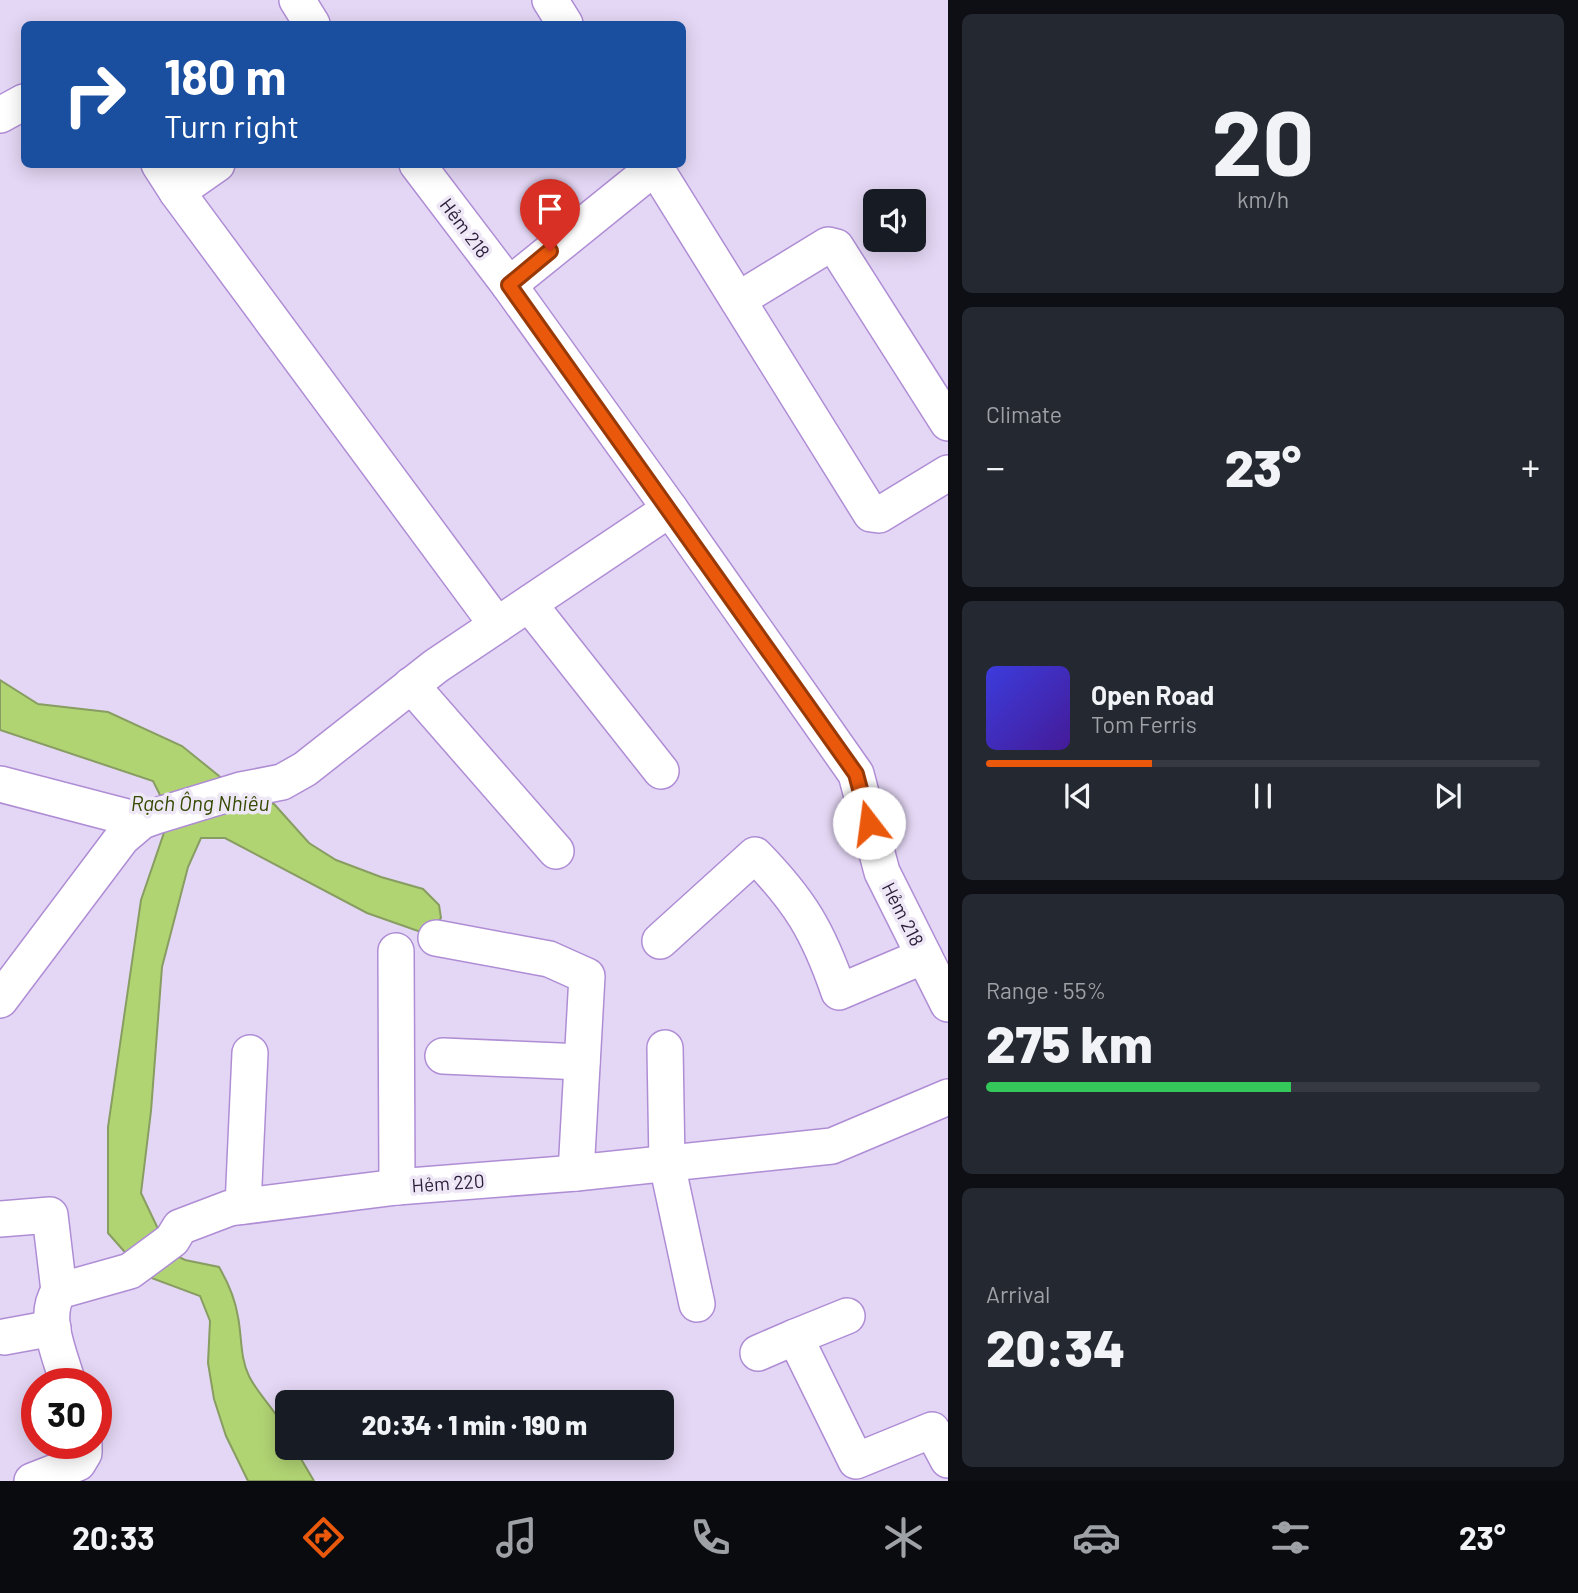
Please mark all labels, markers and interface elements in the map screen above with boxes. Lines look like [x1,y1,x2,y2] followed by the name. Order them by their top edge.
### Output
[164,46,287,105] text: 180 m
[49,49,140,140] icon: right
[1212,85,1314,194] text: 20
[164,106,299,144] text: Turn right
[520,179,580,251] pin
[1237,185,1289,213] text: km/h
[863,189,926,252] map controls
[863,189,926,252] button: sound
[531,190,569,228] icon: arrive
[436,193,495,262] street label: Hẻm 218
[986,400,1062,428] text: Climate
[1225,435,1301,497] text: 23°
[986,443,1005,489] text: −
[1521,443,1540,489] text: +
[1091,679,1214,710] text: Open Road
[1091,710,1197,738] text: Tom Ferris
[1059,777,1097,815] icon: previous
[1244,777,1282,815] icon: pause
[1429,777,1467,815] icon: next
[832,786,906,860] position arrow
[131,790,269,815] water label: Rạch Ông Nhiêu
[878,878,929,950] street label: Hẻm 218
[986,976,1106,1004] text: Range · 55%
[986,1011,1153,1073] text: 275 km
[411,1168,485,1197] street label: Hẻm 220
[986,1280,1050,1308] text: Arrival
[986,1315,1126,1377] text: 20:34
[21,1368,112,1459] speed limit sign: 30
[362,1409,587,1440] text: 20:34 · 1 min · 190 m
[299,1513,348,1562] icon: directions
[492,1513,541,1562] icon: music
[686,1513,735,1562] icon: phone
[879,1513,928,1562] icon: climate
[1072,1513,1121,1562] icon: car
[1266,1513,1315,1562] icon: filters
[72,1518,155,1556] text: 20:33
[1459,1518,1506,1556] text: 23°

